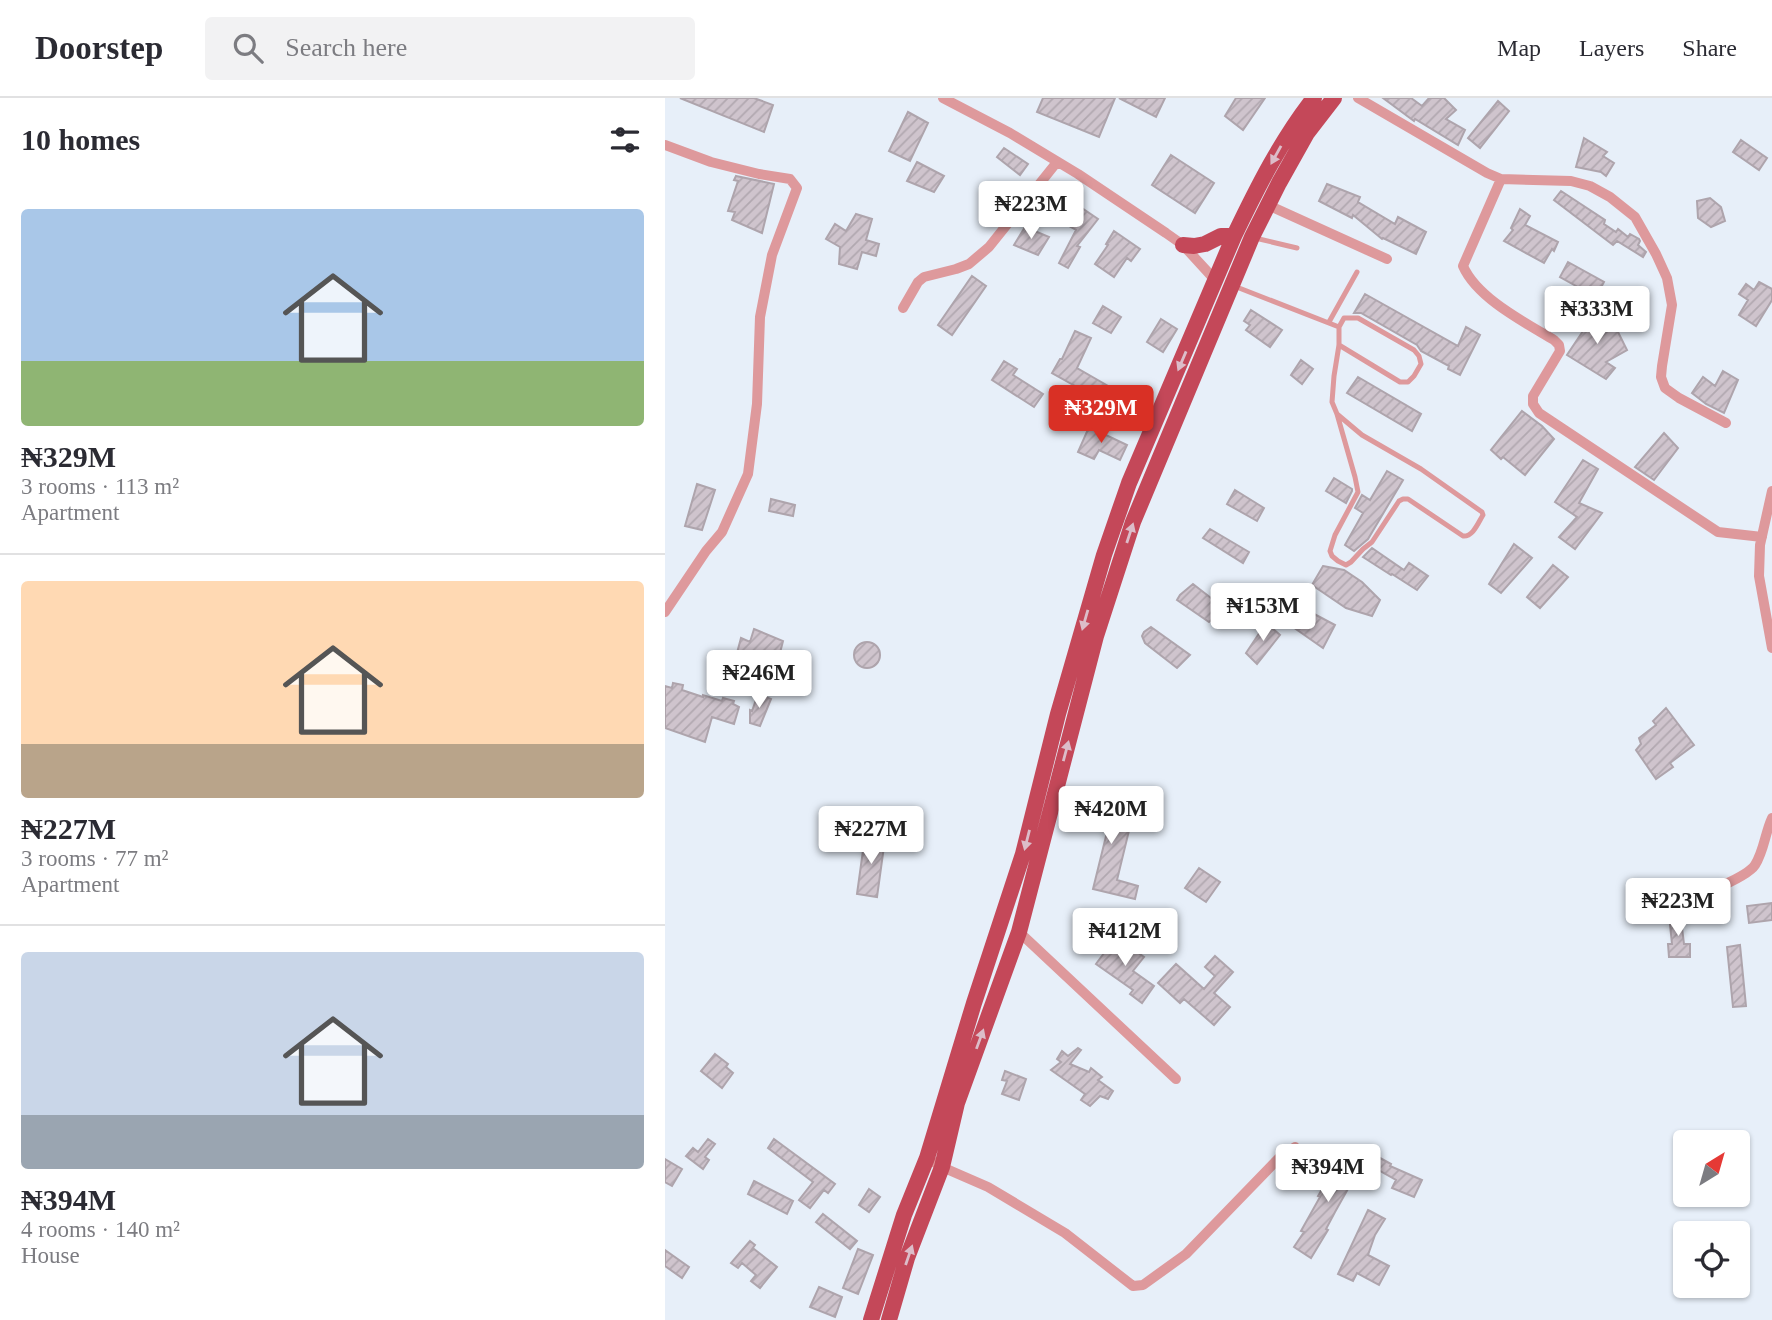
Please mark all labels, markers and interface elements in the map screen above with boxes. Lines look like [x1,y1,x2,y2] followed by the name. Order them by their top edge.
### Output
[205,17,695,80] search box
[229,29,267,67] icon: search
[35,30,163,66] text: Doorstep
[285,33,407,62] text: Search here
[1497,35,1541,61] text: Map
[1579,35,1644,61] text: Layers
[1682,35,1737,61] text: Share
[606,121,644,159] icon: filters
[21,123,140,156] text: 10 homes
[1270,145,1282,164] one-way arrow
[982,181,1080,241] pin: ₦223M
[995,191,1067,216] text: ₦223M
[270,255,396,381] icon: home
[1548,286,1646,346] pin: ₦333M
[1561,296,1633,321] text: ₦333M
[1176,351,1187,372] one-way arrow
[1052,386,1150,445] pin: ₦329M
[1065,395,1137,420] text: ₦329M
[21,440,116,473] text: ₦329M
[21,474,179,499] text: 3 rooms · 113 m²
[21,500,119,525] text: Apartment
[1125,522,1135,543] one-way arrow
[1214,584,1312,643] pin: ₦153M
[1227,593,1299,618] text: ₦153M
[1079,609,1090,631] one-way arrow
[270,627,396,753] icon: home
[710,650,808,710] pin: ₦246M
[723,660,795,685] text: ₦246M
[1061,740,1072,762] one-way arrow
[1062,786,1160,846] pin: ₦420M
[1075,796,1147,821] text: ₦420M
[822,806,920,866] pin: ₦227M
[21,812,116,845] text: ₦227M
[835,816,907,841] text: ₦227M
[1021,829,1032,851] one-way arrow
[21,846,168,871] text: 3 rooms · 77 m²
[21,872,119,897] text: Apartment
[1629,878,1727,938] pin: ₦223M
[1642,888,1714,913] text: ₦223M
[1076,908,1174,968] pin: ₦412M
[1089,918,1161,943] text: ₦412M
[270,998,396,1124] icon: home
[975,1029,986,1050] one-way arrow
[1673,1130,1750,1208] north arrow
[1673,1130,1750,1298] map controls
[1279,1144,1377,1204] pin: ₦394M
[1292,1154,1364,1179] text: ₦394M
[21,1183,116,1216] text: ₦394M
[21,1217,180,1242] text: 4 rooms · 140 m²
[1673,1221,1750,1298] button: locate
[21,1243,80,1268] text: House
[904,1244,915,1265] one-way arrow

